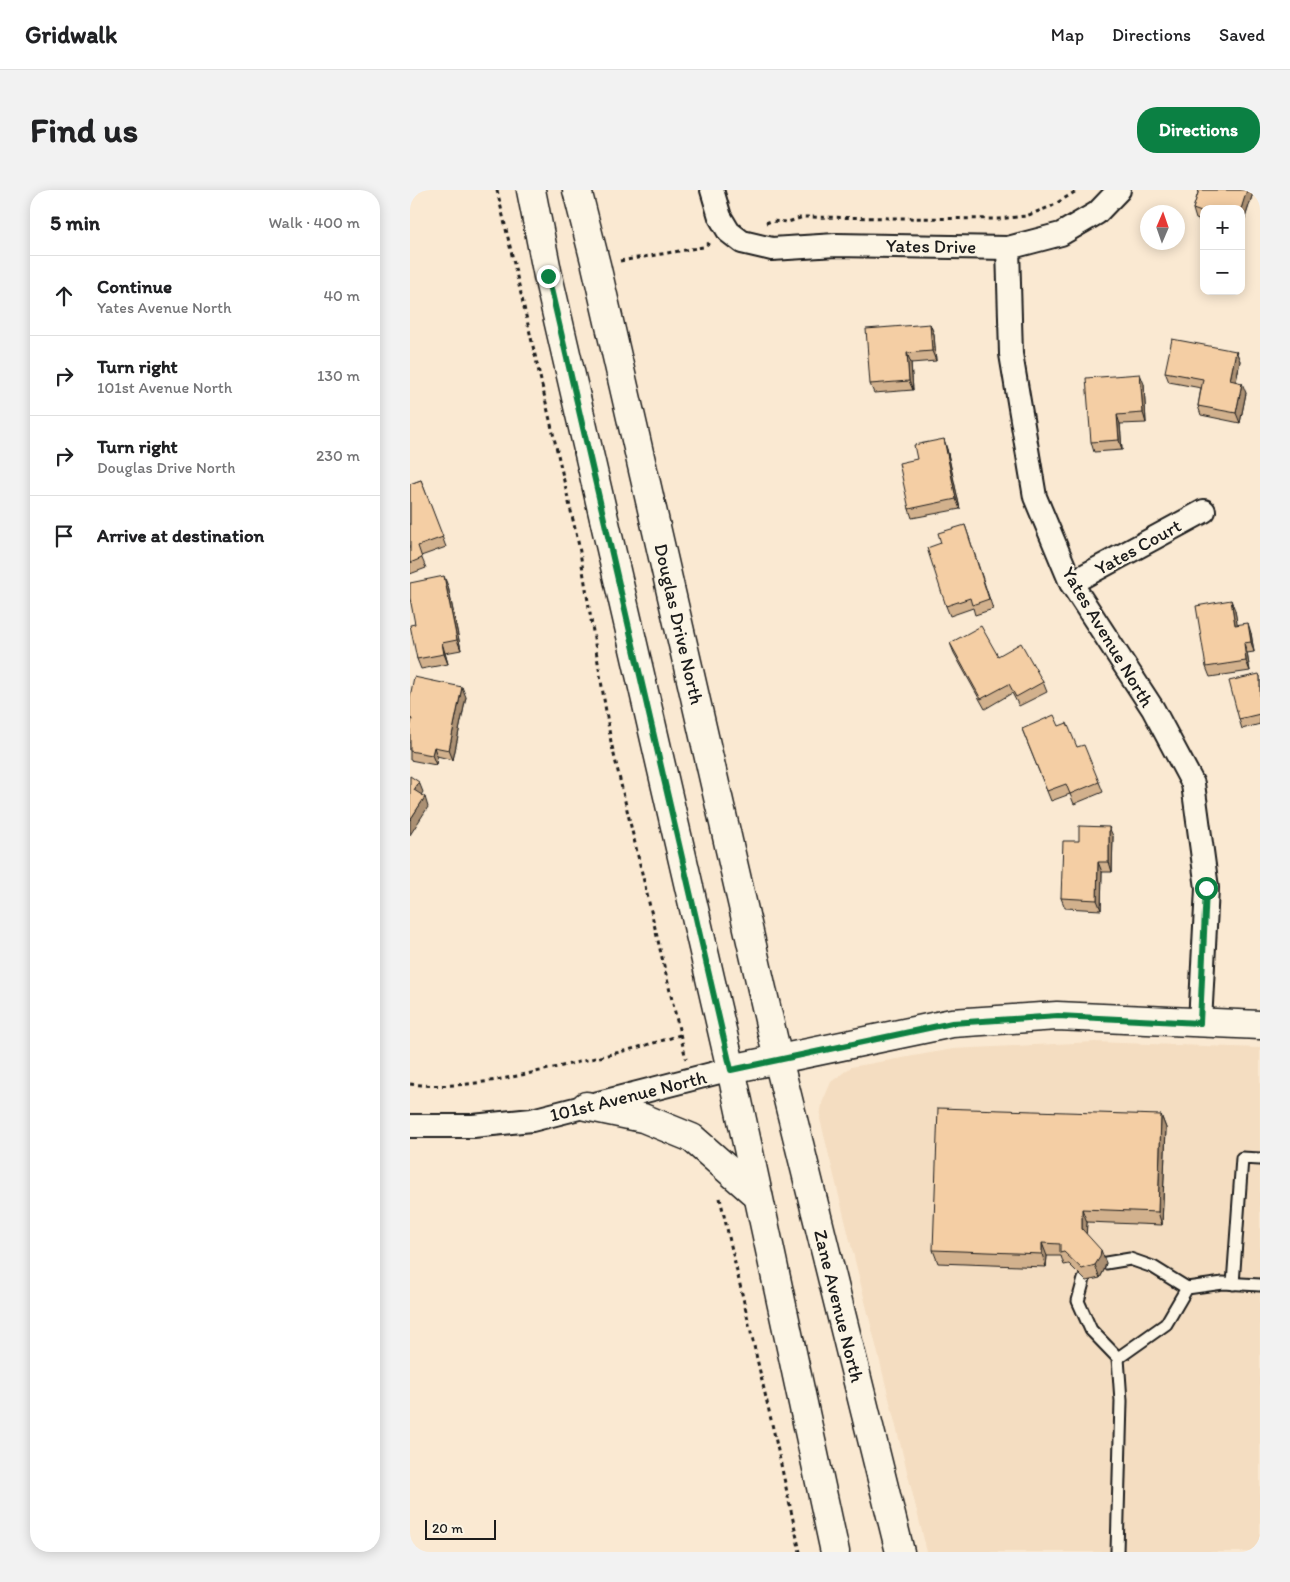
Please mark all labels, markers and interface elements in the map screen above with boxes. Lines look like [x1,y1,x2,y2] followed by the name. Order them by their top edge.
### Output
[25,20,117,49] text: Gridwalk
[1051,24,1084,46] text: Map
[1112,24,1191,46] text: Directions
[1219,24,1265,46] text: Saved
[1137,107,1260,153] button: Directions
[30,109,138,151] text: Find us
[1140,205,1185,250] north arrow
[1200,205,1245,295] map controls
[1200,205,1245,250] button: +
[50,210,100,235] text: 5 min
[268,213,360,232] text: Walk · 400 m
[886,234,976,258] street label: Yates Drive
[1200,250,1245,295] button: −
[537,265,560,288] route end
[97,275,172,298] text: Continue
[50,282,78,310] icon: ahead
[323,286,360,305] text: 40 m
[97,298,232,317] text: Yates Avenue North
[97,355,178,378] text: Turn right
[50,362,78,390] icon: right
[317,366,360,385] text: 130 m
[97,378,232,397] text: 101st Avenue North
[97,435,178,458] text: Turn right
[50,442,78,470] icon: right
[316,446,360,465] text: 230 m
[97,458,235,477] text: Douglas Drive North
[1091,514,1185,580] street label: Yates Court
[50,522,78,550] icon: arrive
[97,524,264,547] text: Arrive at destination
[649,541,709,707] street label: Douglas Drive North
[1057,563,1159,712] street label: Yates Avenue North
[1195,877,1218,900] route start
[547,1065,710,1127] street label: 101st Avenue North
[809,1227,869,1385] street label: Zane Avenue North
[425,1517,496,1540] scale bar
[432,1520,463,1537] text: 20 m

